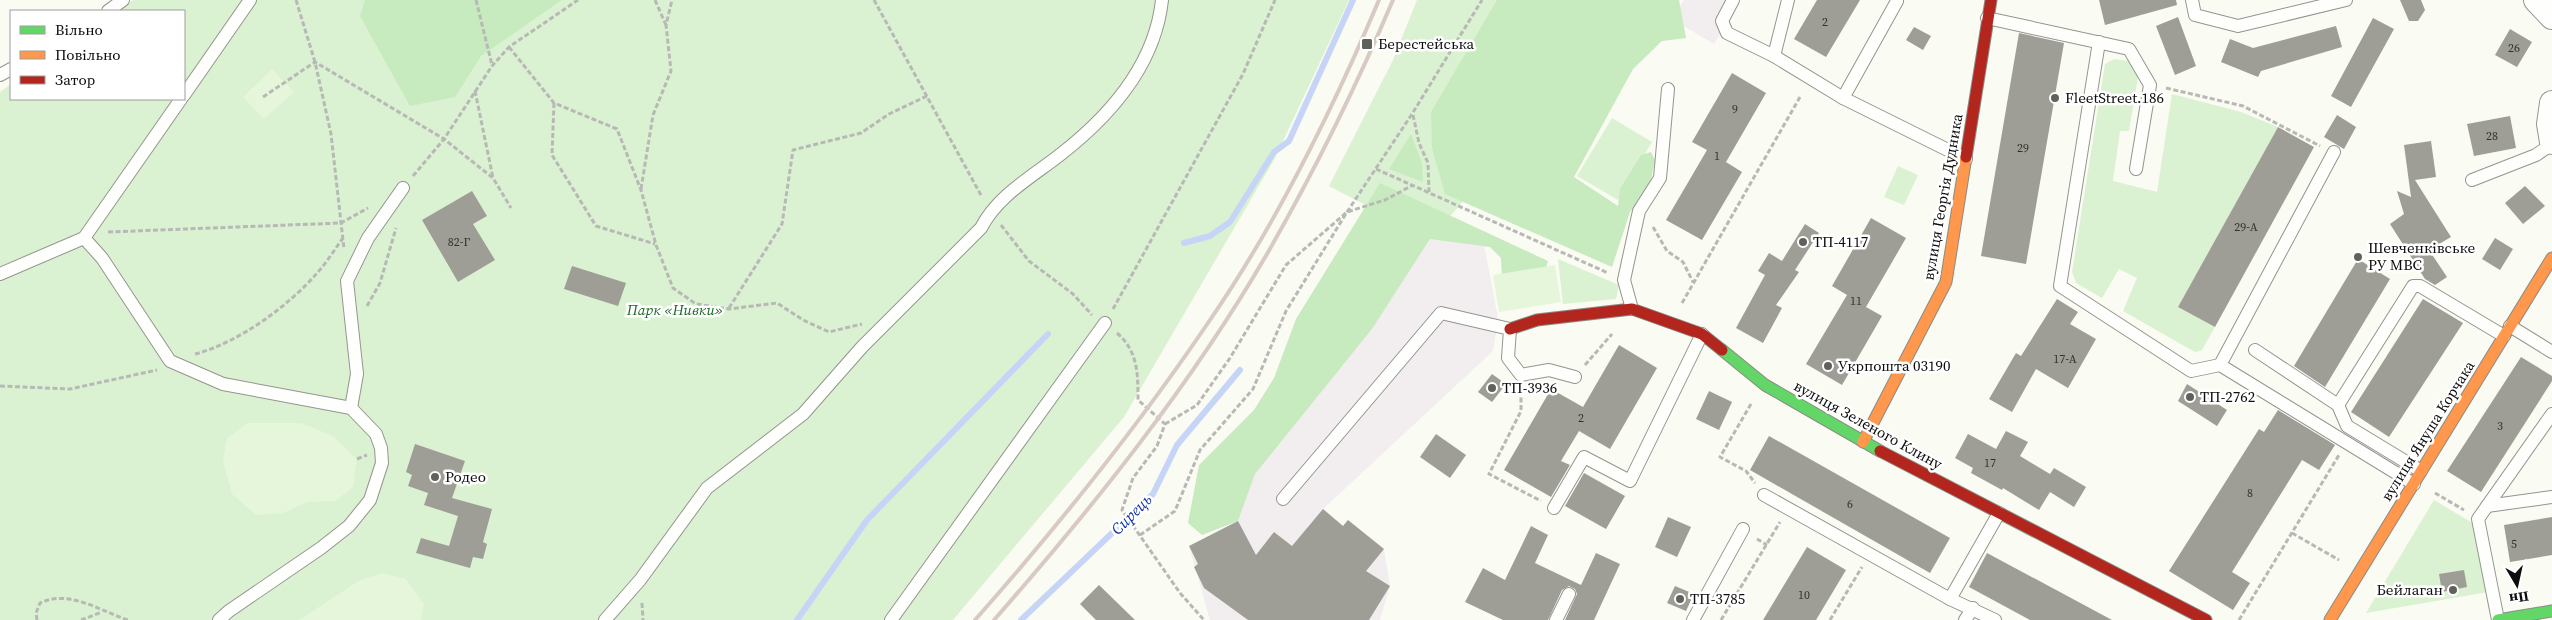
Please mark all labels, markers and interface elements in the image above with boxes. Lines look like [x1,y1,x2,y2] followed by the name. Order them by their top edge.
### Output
[10,10,185,100] legend
[1822,14,1828,30] house number: 2
[55,19,103,40] text: Вільно
[1378,33,1475,54] place label: Берестейська
[1360,37,1374,51] marker: Берестейська
[2508,40,2520,56] house number: 26
[55,44,121,65] text: Повільно
[55,69,96,90] text: Затор
[2065,87,2164,108] place label: FleetStreet.186
[2049,92,2061,104] marker: FleetStreet.186
[1732,101,1738,117] house number: 9
[1917,112,1968,282] street label: вулиця Георгія Дудника
[2486,128,2498,144] house number: 28
[2017,140,2029,156] house number: 29
[1714,148,1720,164] house number: 1
[2234,219,2258,235] house number: 29-А
[1813,231,1868,252] place label: ТП-4117
[448,234,471,250] house number: 82-Г
[1797,236,1809,248] marker: ТП-4117
[2368,237,2475,275] place label: Шевченківське РУ МВС
[2352,251,2364,263] marker: Шевченківське РУ МВС
[1850,293,1862,309] house number: 11
[626,299,723,320] park label: Парк «Нивки»
[2053,351,2077,367] house number: 17-А
[1838,355,1951,376] place label: Укрпошта 03190
[2376,356,2480,505] street label: вулиця Януша Корчака
[1822,360,1834,372] marker: Укрпошта 03190
[1790,375,1946,474] street label: вулиця Зеленого Клину
[1502,377,1557,398] place label: ТП-3936
[1486,382,1498,394] marker: ТП-3936
[2200,386,2255,407] place label: ТП-2762
[2184,391,2196,403] marker: ТП-2762
[1578,410,1584,426] house number: 2
[2497,418,2503,434] house number: 3
[1984,455,1996,471] house number: 17
[445,466,486,487] place label: Родео
[429,471,441,483] marker: Родео
[2247,485,2253,501] house number: 8
[1106,489,1156,539] water label: Сирець
[1847,496,1853,512] house number: 6
[2511,536,2517,552] house number: 5
[2492,560,2542,610] north arrow
[2377,579,2443,600] place label: Бейлаган
[2447,584,2459,596] marker: Бейлаган
[2508,586,2530,609] text: Пн
[1798,587,1810,603] house number: 10
[1690,588,1745,609] place label: ТП-3785
[1674,593,1686,605] marker: ТП-3785

